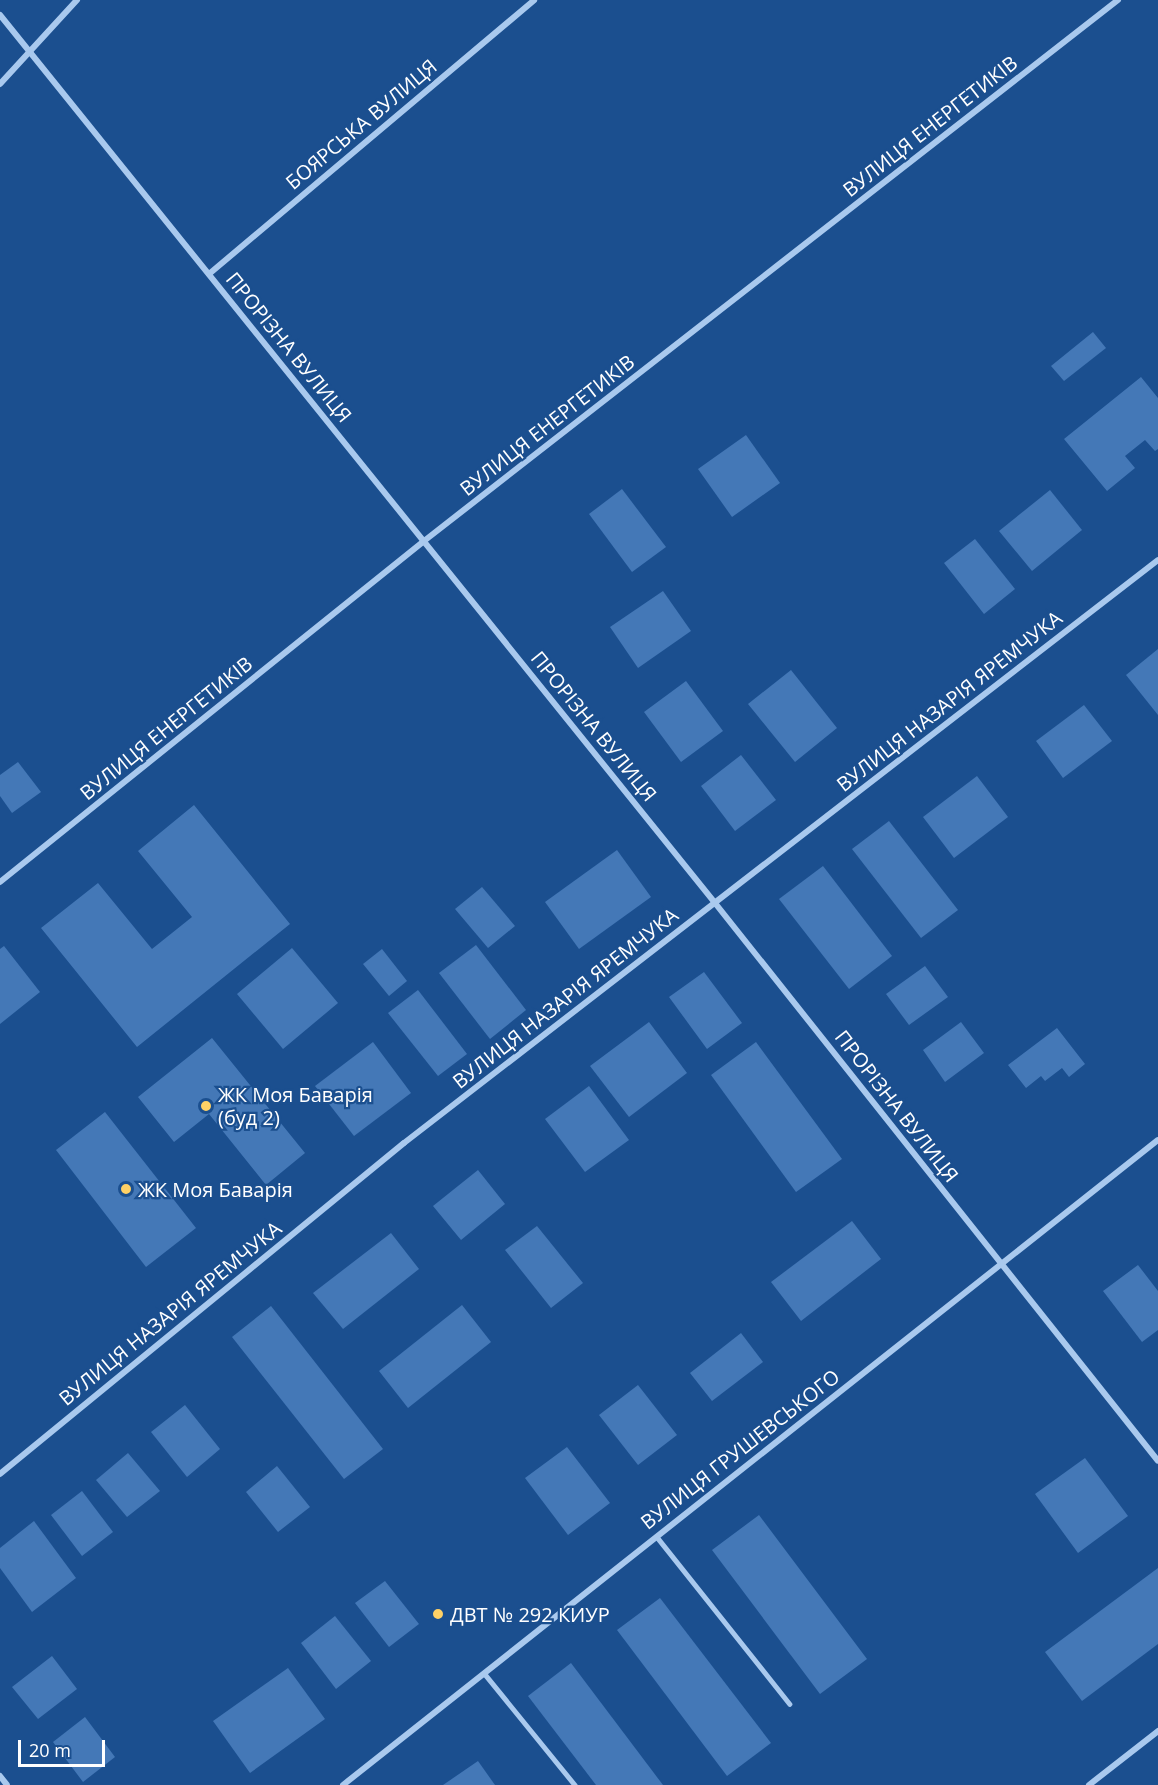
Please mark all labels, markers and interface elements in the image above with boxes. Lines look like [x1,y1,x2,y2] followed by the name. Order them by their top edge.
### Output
[838,50,1022,202] street label: ВУЛИЦЯ ЕНЕРГЕТИКІВ
[281,54,441,194] street label: БОЯРСЬКА ВУЛИЦЯ
[221,267,357,427] street label: ПРОРІЗНА ВУЛИЦЯ
[455,349,639,501] street label: ВУЛИЦЯ ЕНЕРГЕТИКІВ
[832,606,1066,796] street label: ВУЛИЦЯ НАЗАРІЯ ЯРЕМЧУКА
[526,646,662,806] street label: ПРОРІЗНА ВУЛИЦЯ
[75,651,257,805] street label: ВУЛИЦЯ ЕНЕРГЕТИКІВ
[448,903,682,1093] street label: ВУЛИЦЯ НАЗАРІЯ ЯРЕМЧУКА
[830,1025,964,1187] street label: ПРОРІЗНА ВУЛИЦЯ
[218,1082,373,1129] place label: ЖК Моя Баварія (буд 2)
[199,1099,213,1113] marker: ЖК Моя Баварія (буд 2)
[138,1177,293,1201] place label: ЖК Моя Баварія
[119,1182,133,1196] marker: ЖК Моя Баварія
[54,1216,286,1410] street label: ВУЛИЦЯ НАЗАРІЯ ЯРЕМЧУКА
[636,1364,844,1534] street label: ВУЛИЦЯ ГРУШЕВСЬКОГО
[450,1602,610,1626] place label: ДВТ № 292 КИУР
[431,1607,445,1621] marker: ДВТ № 292 КИУР
[21,1728,108,1766] scale bar
[29,1738,71,1762] text: 20 m

